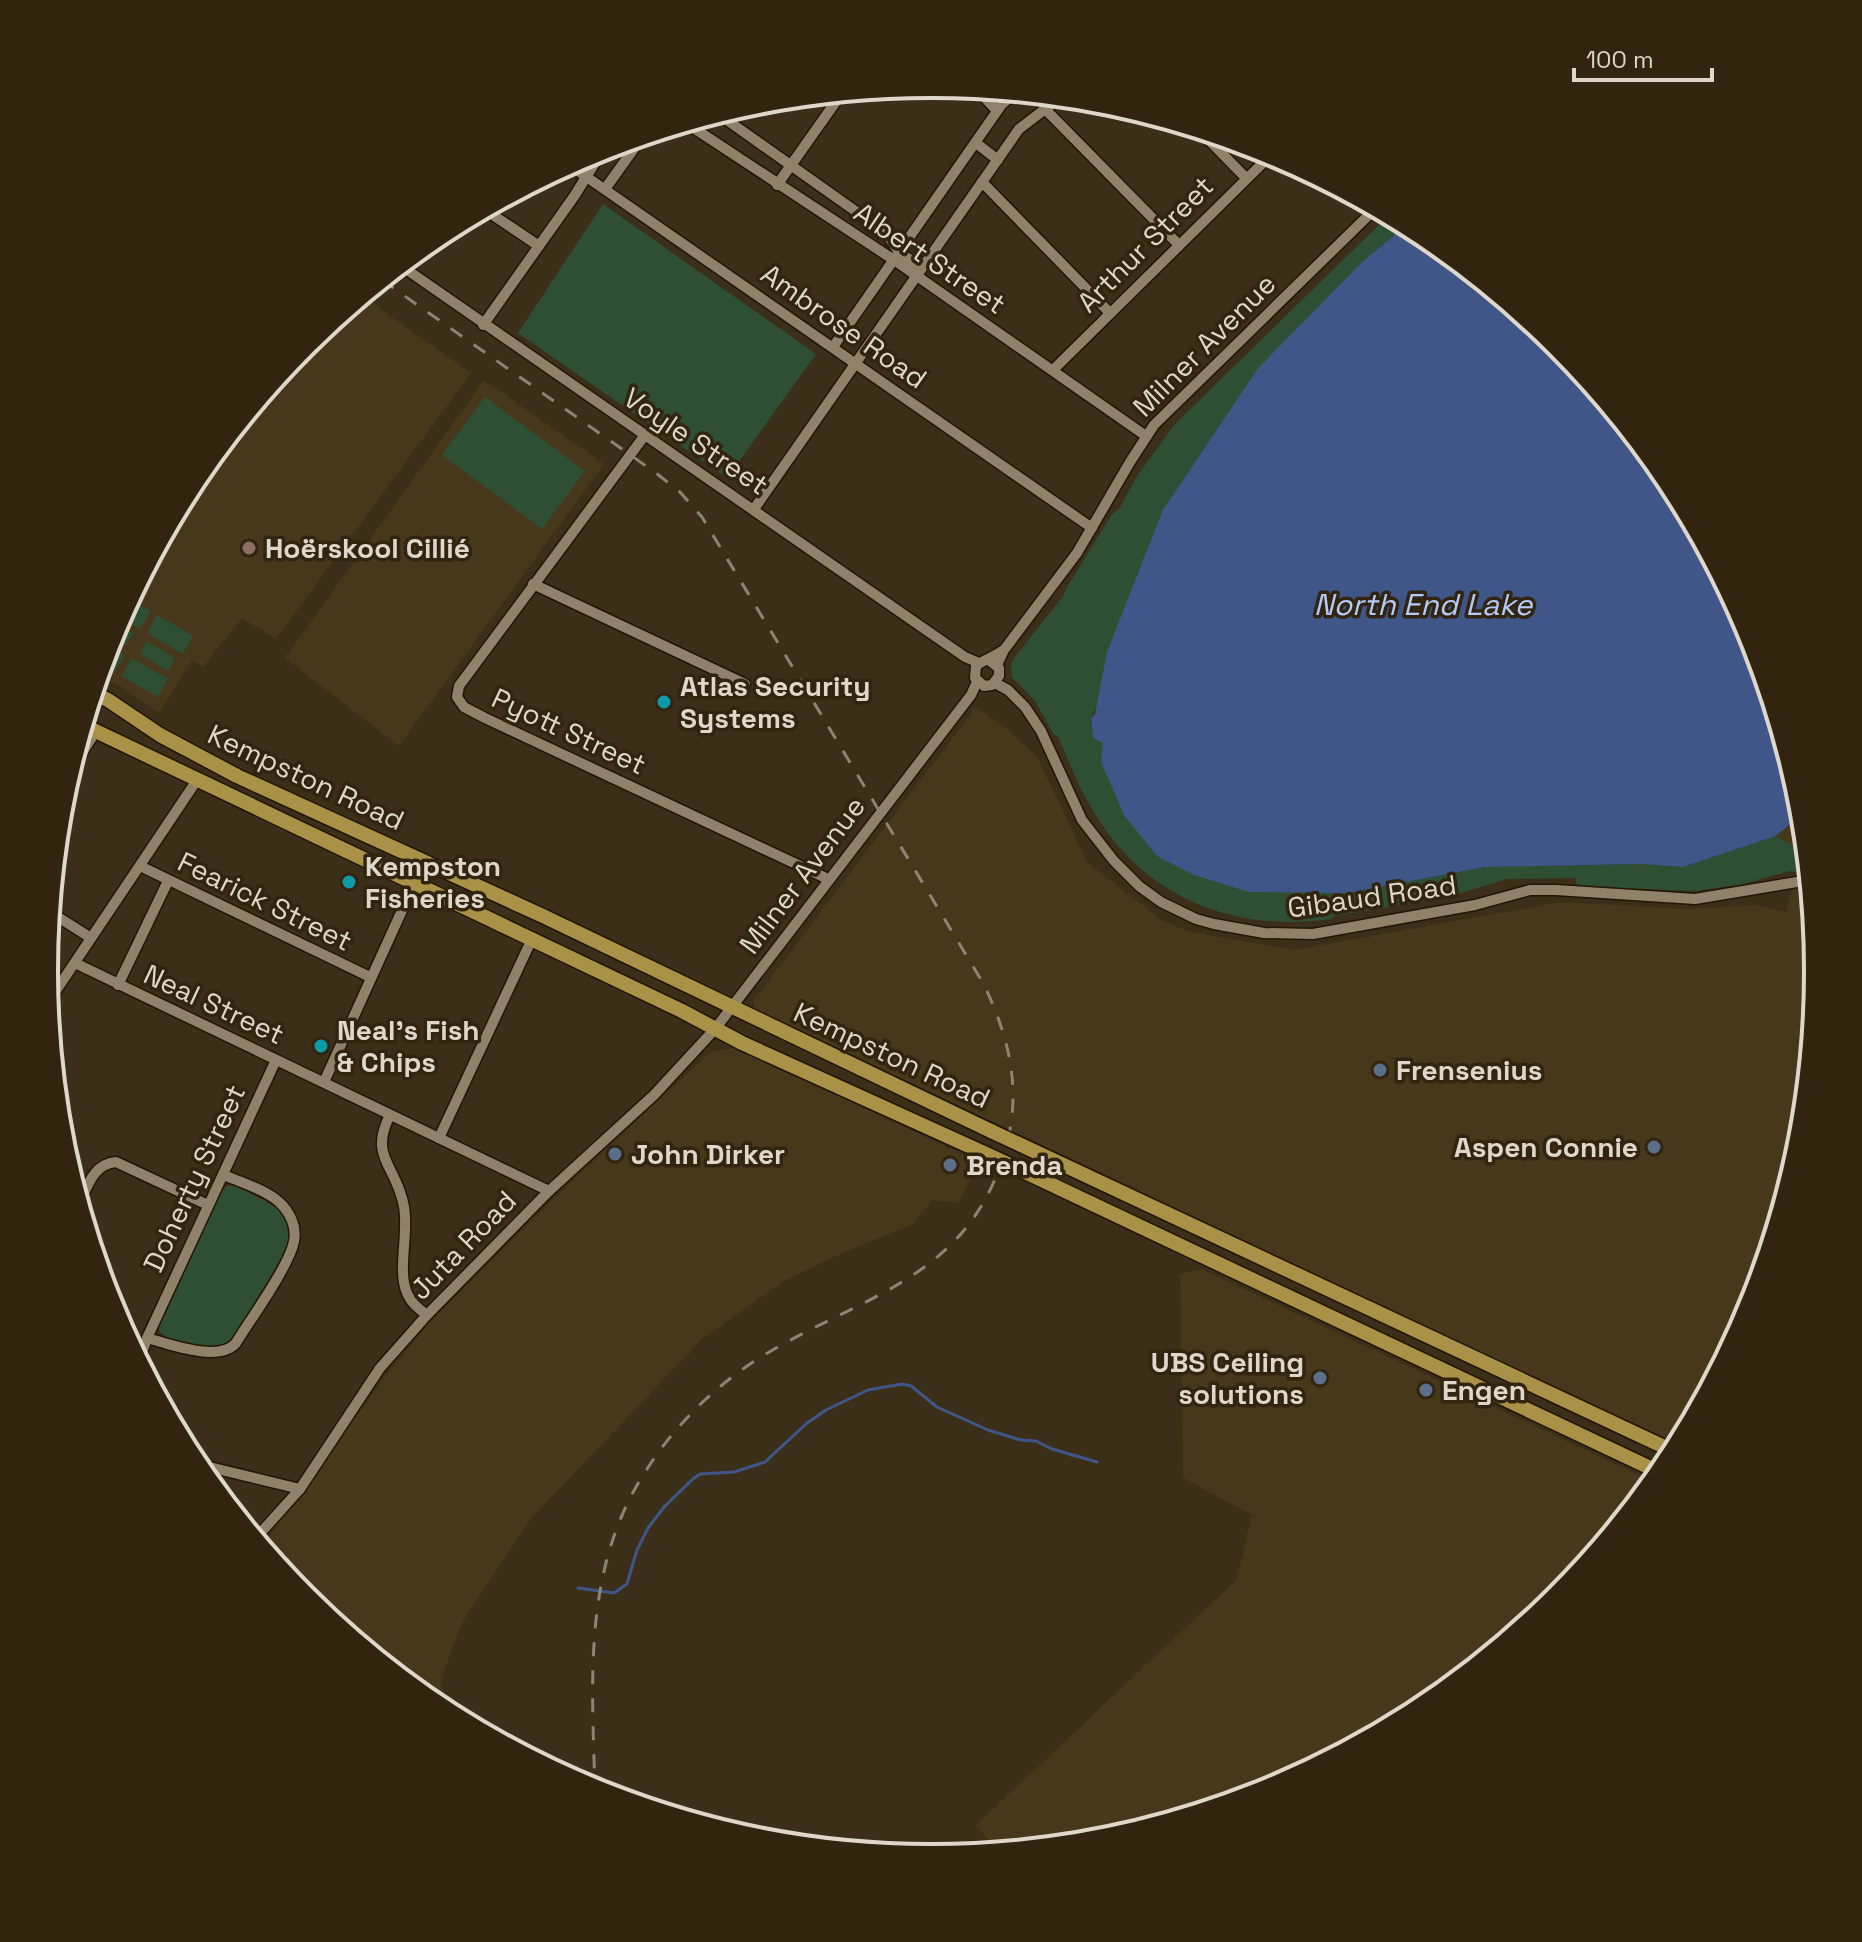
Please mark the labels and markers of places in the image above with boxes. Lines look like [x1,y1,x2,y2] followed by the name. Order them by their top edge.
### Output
[265,530,470,566] place label: Hoërskool Cillié
[240,539,258,557] marker: Hoërskool Cillié
[680,668,870,736] place label: Atlas Security Systems
[655,693,673,711] marker: Atlas Security Systems
[365,848,501,916] place label: Kempston Fisheries
[340,873,358,891] marker: Kempston Fisheries
[337,1012,480,1080] place label: Neal's Fish & Chips
[312,1037,330,1055] marker: Neal's Fish & Chips
[1396,1052,1542,1088] place label: Frensenius
[1371,1061,1389,1079] marker: Frensenius
[1454,1129,1638,1165] place label: Aspen Connie
[631,1136,785,1172] place label: John Dirker
[1645,1138,1663,1156] marker: Aspen Connie
[606,1145,624,1163] marker: John Dirker
[966,1147,1063,1183] place label: Brenda
[941,1156,959,1174] marker: Brenda
[1151,1344,1304,1412] place label: UBS Ceiling solutions
[1311,1369,1329,1387] marker: UBS Ceiling solutions
[1442,1372,1526,1408] place label: Engen
[1417,1381,1435,1399] marker: Engen

